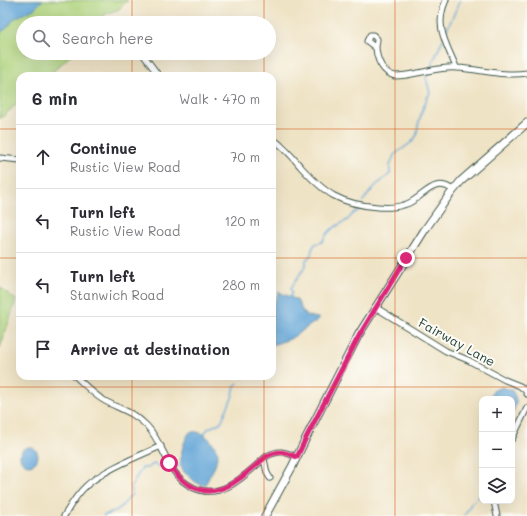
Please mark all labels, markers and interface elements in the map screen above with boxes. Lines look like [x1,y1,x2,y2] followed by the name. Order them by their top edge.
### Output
[16,16,276,60] search box
[30,27,52,49] icon: search
[62,28,153,48] text: Search here
[32,87,77,109] text: 6 min
[179,90,260,107] text: Walk · 470 m
[70,138,137,158] text: Continue
[32,146,54,168] icon: ahead
[230,148,260,165] text: 70 m
[70,158,180,175] text: Rustic View Road
[70,202,135,222] text: Turn left
[32,210,54,232] icon: left
[224,212,260,229] text: 120 m
[70,222,180,239] text: Rustic View Road
[397,249,415,267] route end
[70,266,135,286] text: Turn left
[32,274,54,296] icon: left
[222,276,260,293] text: 280 m
[70,286,164,303] text: Stanwich Road
[416,313,499,370] street label: Fairway Lane
[32,338,54,360] icon: arrive
[70,339,230,359] text: Arrive at destination
[479,396,515,504] map controls
[479,396,515,432] button: +
[479,432,515,468] button: −
[160,454,178,472] route start
[479,468,515,504] button: layers

